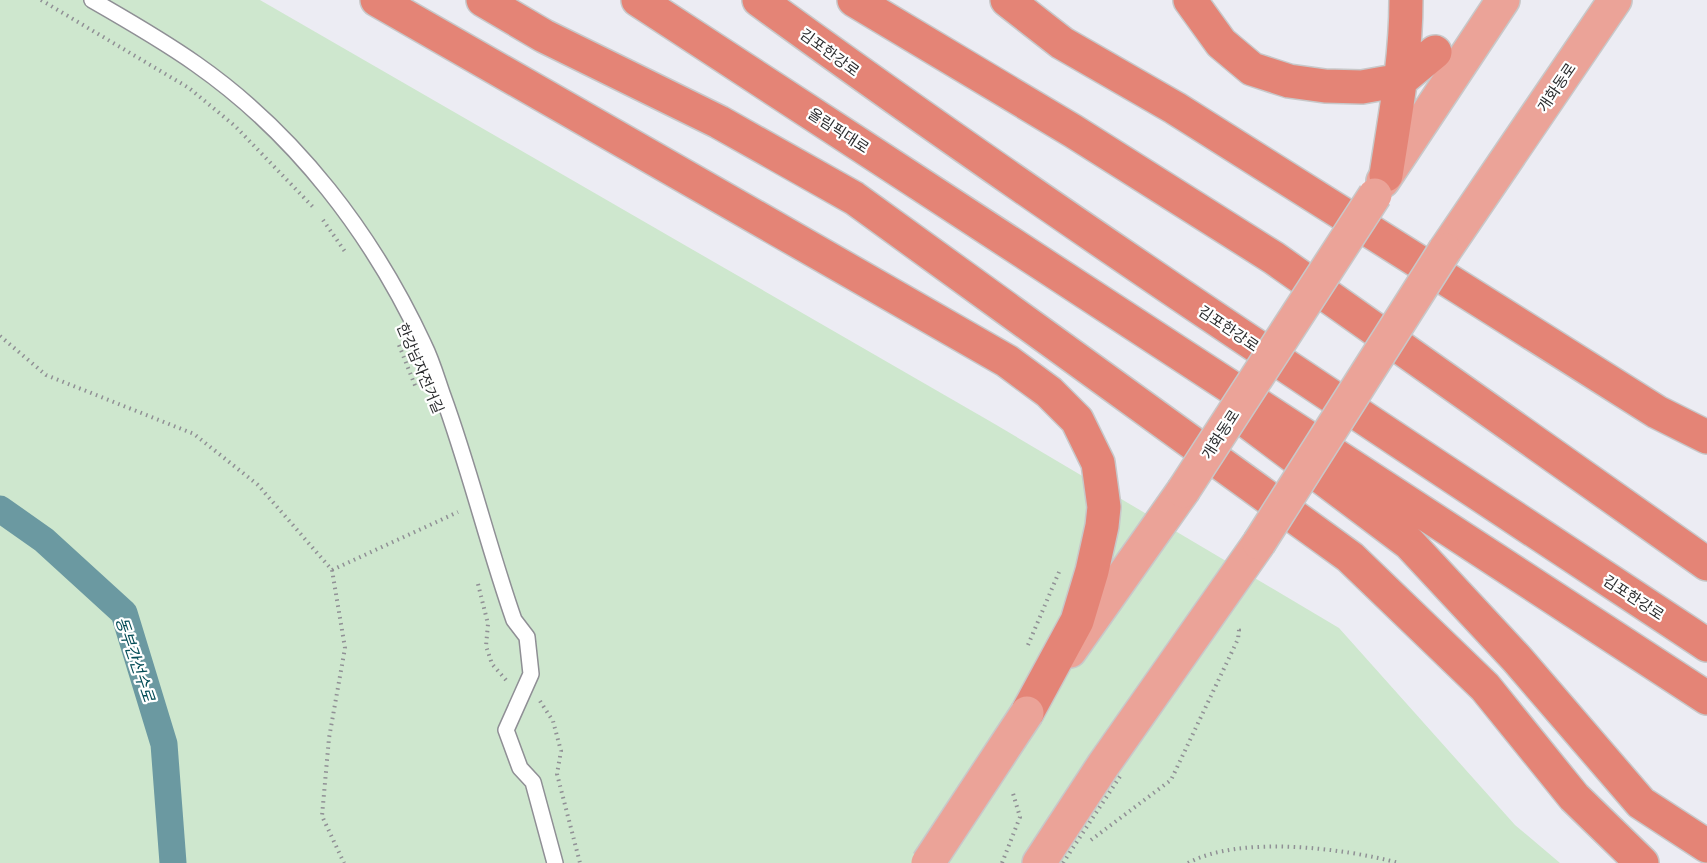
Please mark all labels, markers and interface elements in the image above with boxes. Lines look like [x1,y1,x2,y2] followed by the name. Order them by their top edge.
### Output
[797,24,863,80] street label: 김포한강로
[1533,59,1579,115] street label: 개화동로
[805,104,873,156] street label: 올림픽대로
[1195,301,1263,355] street label: 김포한강로
[394,320,448,416] street label: 한강남자전거길
[1197,406,1243,462] street label: 개화동로
[1600,571,1668,623] street label: 김포한강로
[113,614,160,705] water label: 동부간선수로

